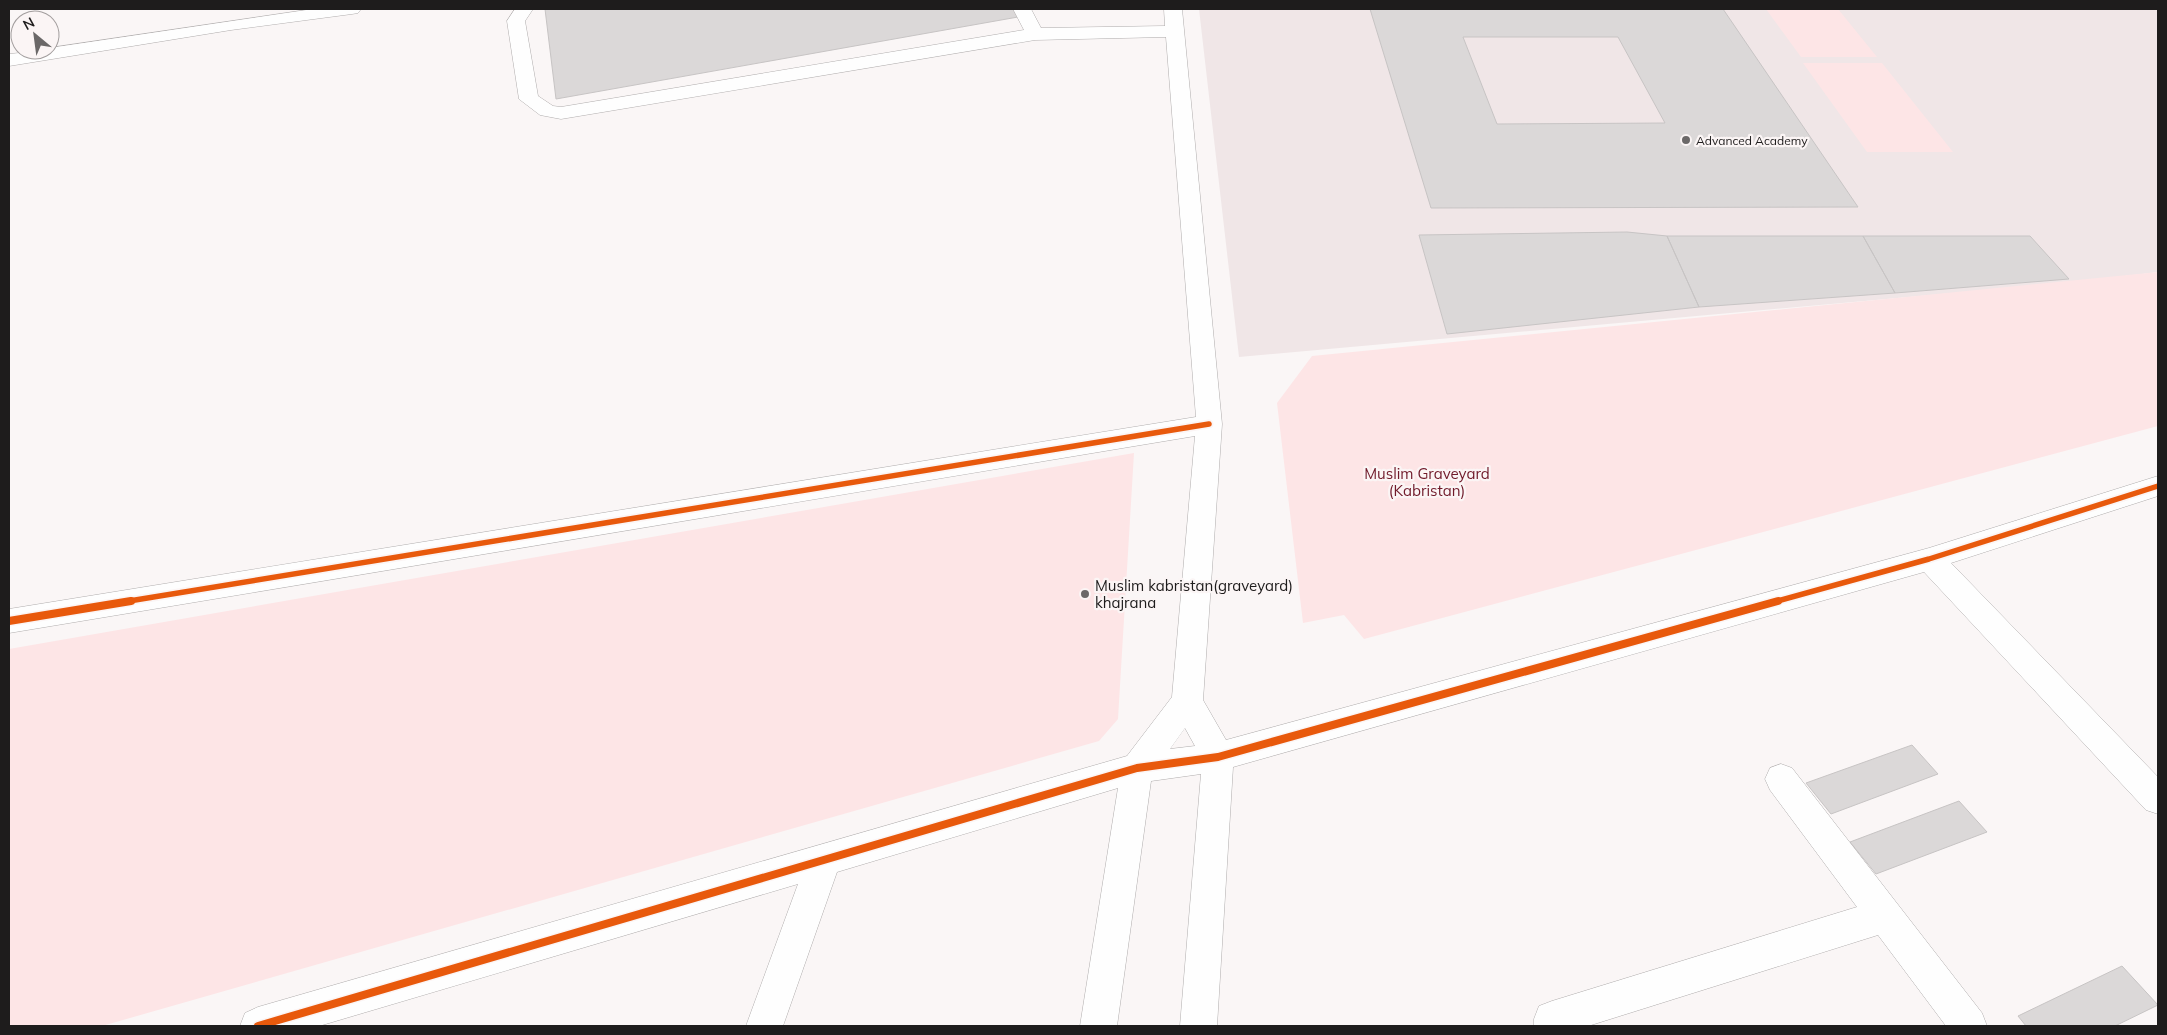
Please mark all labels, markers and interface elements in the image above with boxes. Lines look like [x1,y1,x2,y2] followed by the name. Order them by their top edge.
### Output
[10,10,60,60] north arrow
[20,13,38,34] text: N
[1696,133,1808,148] place label: Advanced Academy
[1680,134,1692,146] marker: Advanced Academy
[1364,464,1490,500] park label: Muslim Graveyard (Kabristan)
[1095,576,1293,612] place label: Muslim kabristan(graveyard) khajrana
[1079,588,1091,600] marker: Muslim kabristan(graveyard) khajrana

